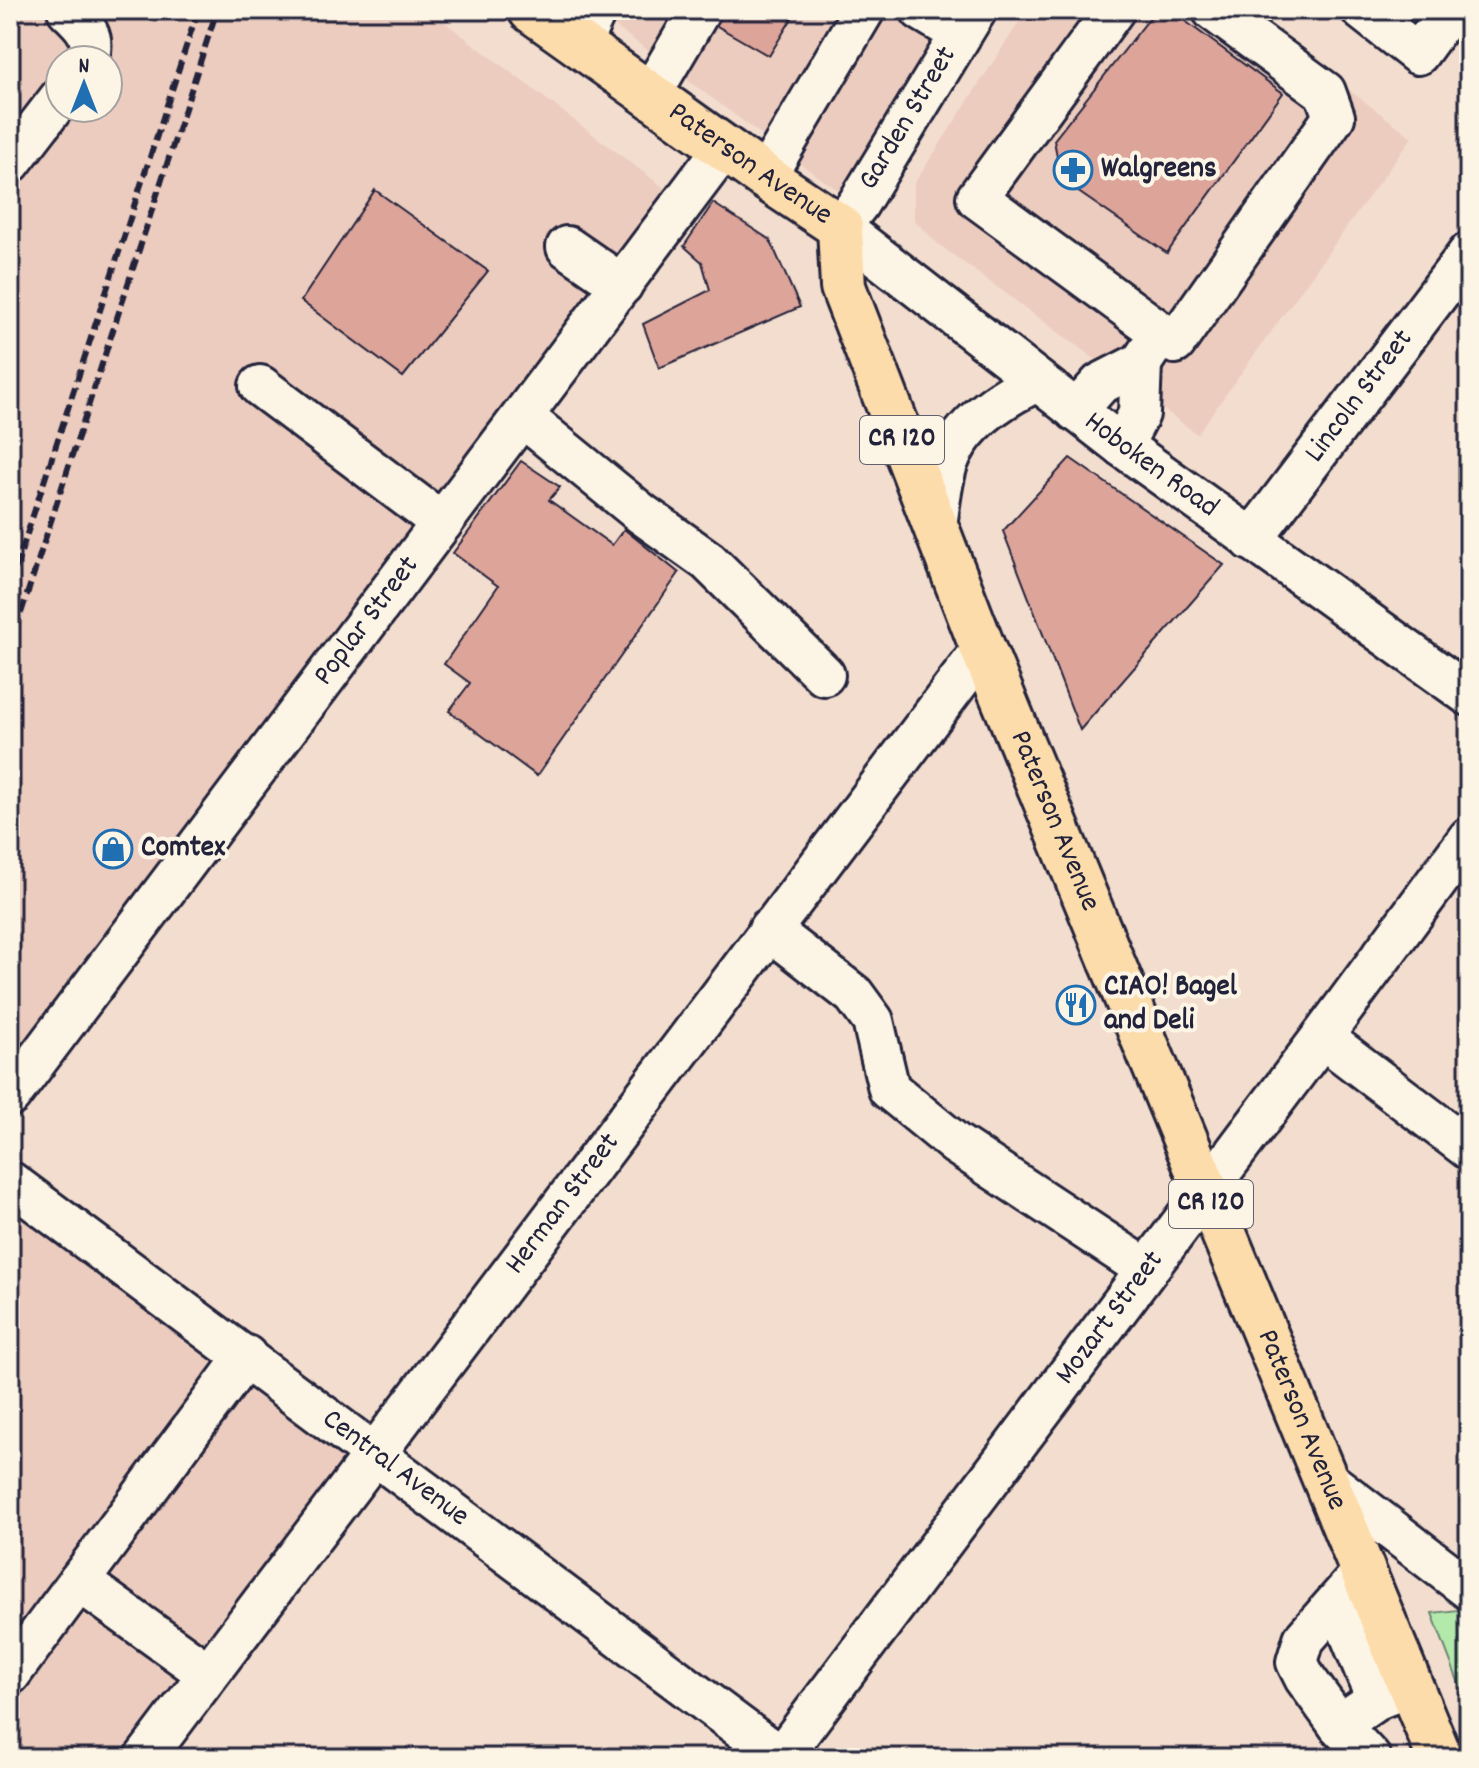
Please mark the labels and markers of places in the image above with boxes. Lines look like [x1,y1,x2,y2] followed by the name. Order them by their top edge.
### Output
[1052,149,1094,191] pharmacy icon: Walgreens
[1101,149,1217,192] place label: Walgreens
[92,828,134,870] shop icon: Comtex
[141,828,226,871] place label: Comtex
[1104,967,1238,1044] place label: CIAO! Bagel and Deli
[1055,984,1097,1026] restaurant icon: CIAO! Bagel and Deli

